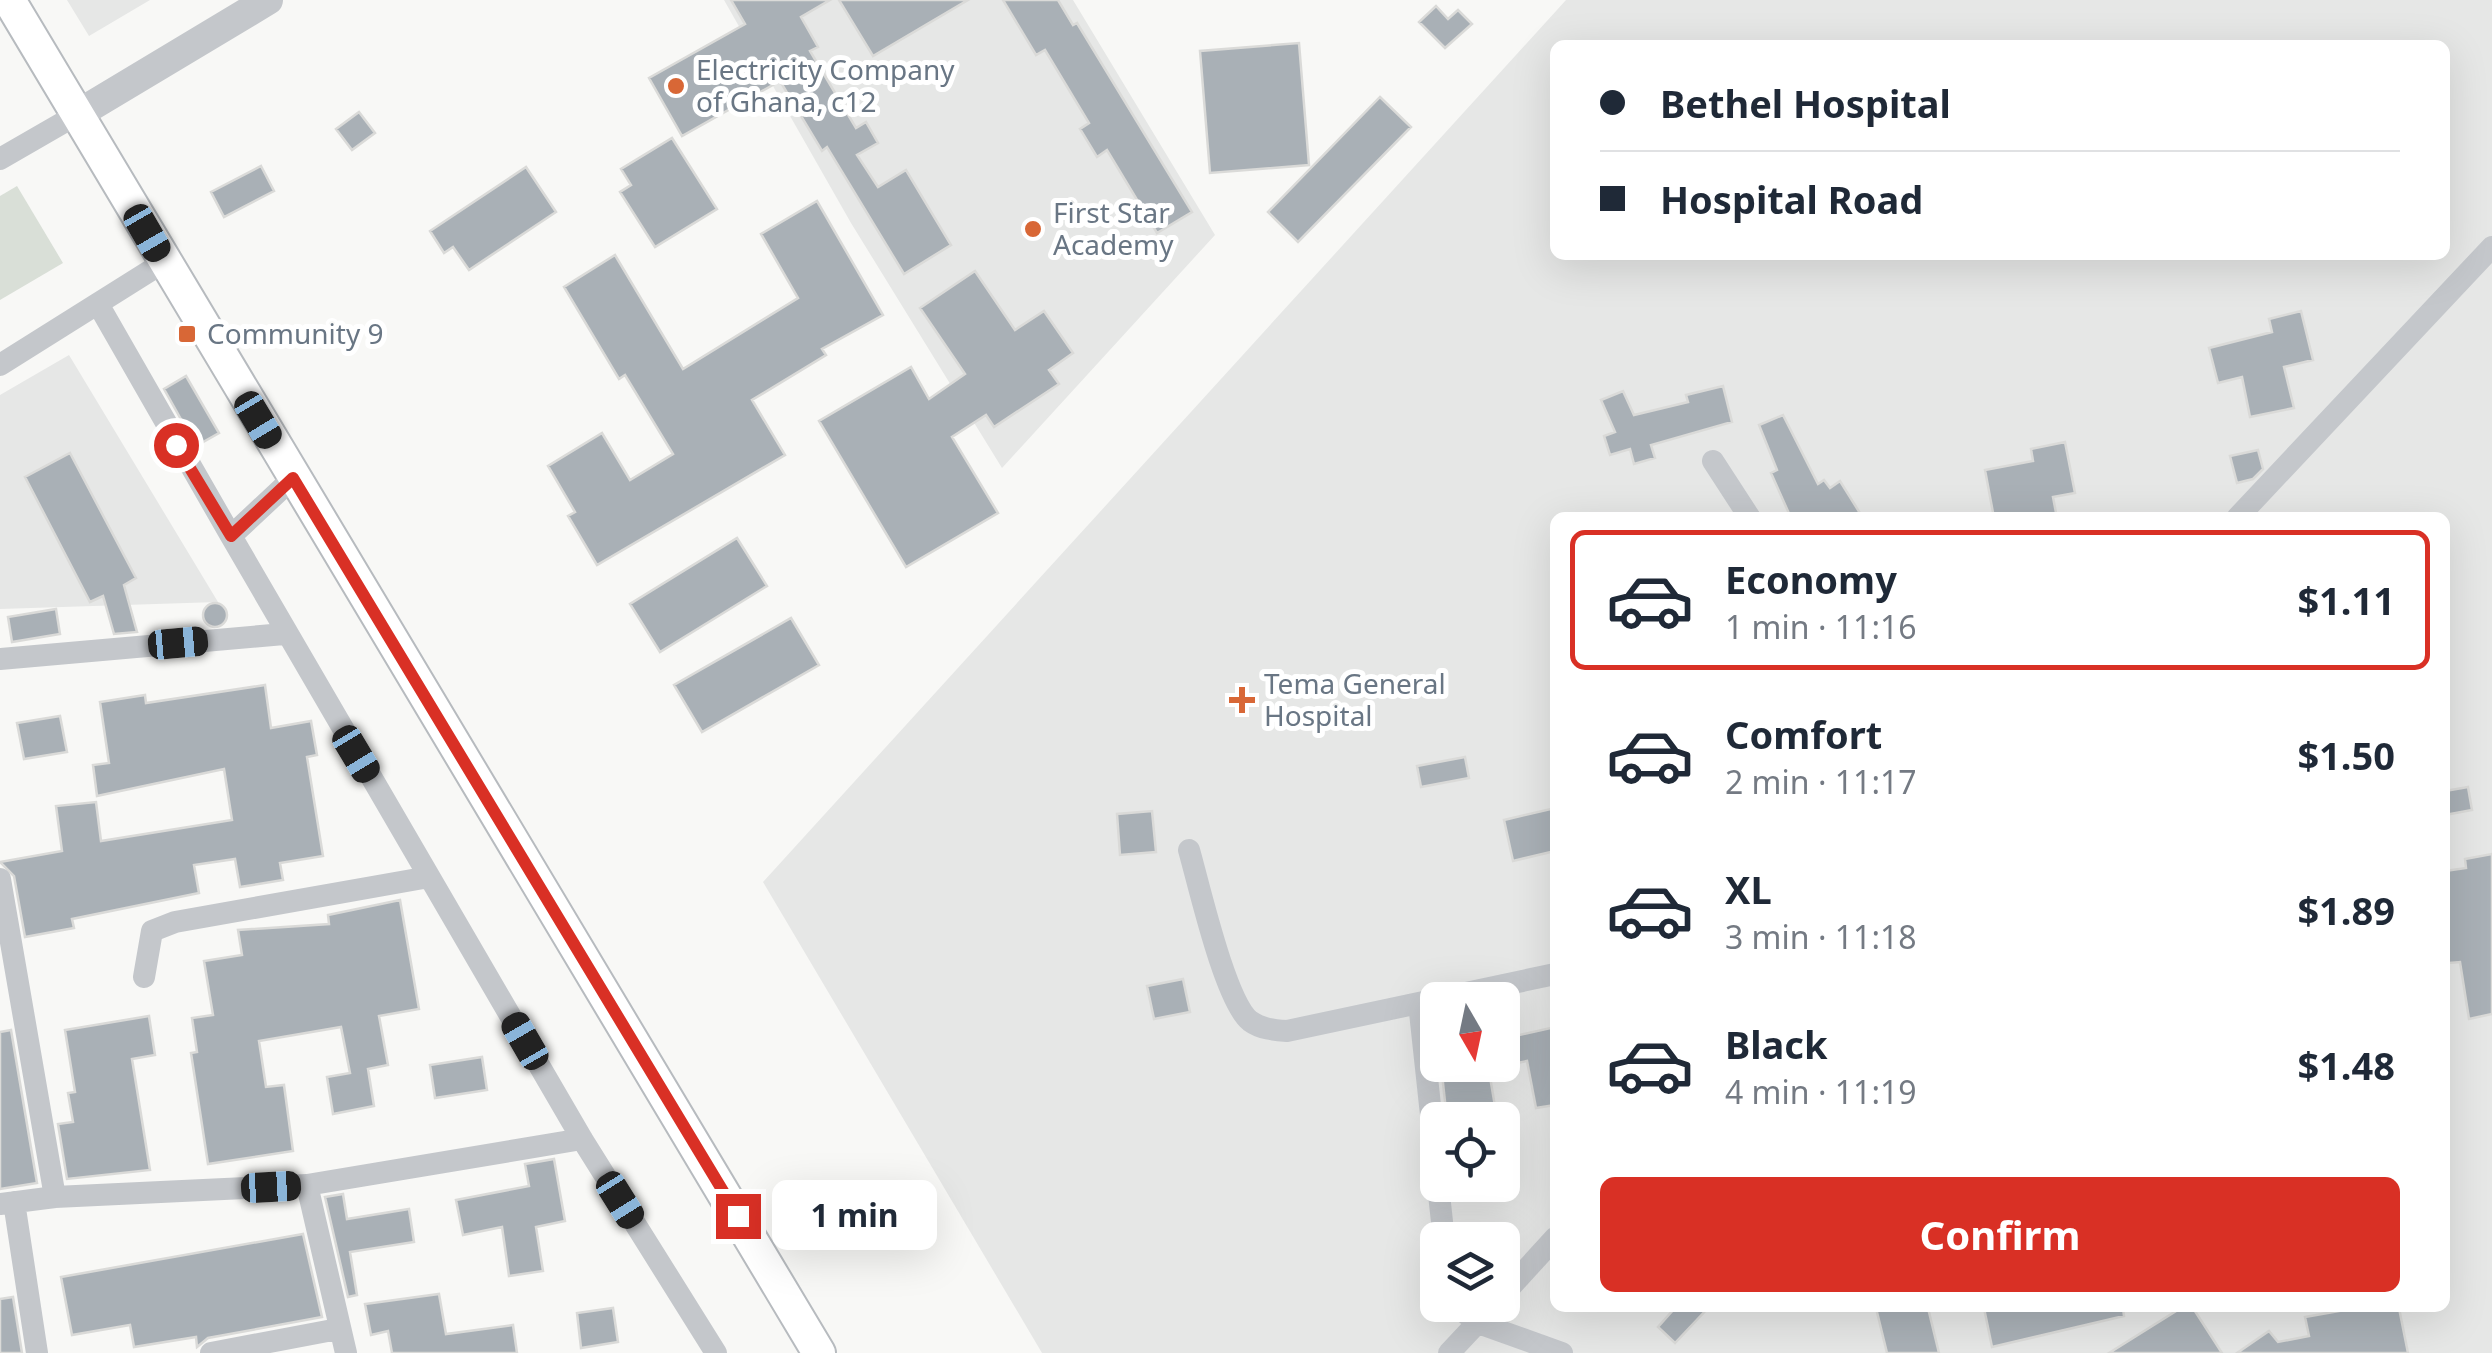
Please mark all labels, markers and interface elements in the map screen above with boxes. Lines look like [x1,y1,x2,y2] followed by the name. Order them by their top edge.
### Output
[696,50,955,120] place label: Electricity Company of Ghana, c12
[665,75,687,97] marker: Electricity Company of Ghana, c12
[1660,77,1951,129] text: Bethel Hospital
[1660,173,1923,225] text: Hospital Road
[1053,193,1174,263] place label: First Star Academy
[119,200,175,266] car
[1022,218,1044,240] marker: First Star Academy
[207,314,384,352] place label: Community 9
[176,323,198,345] marker: Community 9
[230,387,286,453] car
[154,423,199,468] route start
[1725,553,1897,605] text: Economy
[1605,555,1695,645] icon: car
[2297,574,2395,626] text: $1.11
[1725,605,1917,648] text: 1 min · 11:16
[147,625,209,661] car
[1264,664,1446,734] place label: Tema General Hospital
[1229,687,1255,713] marker: Tema General Hospital
[1725,708,1882,760] text: Comfort
[1605,710,1695,800] icon: car
[328,721,384,787] car
[2297,729,2395,781] text: $1.50
[1725,760,1917,803] text: 2 min · 11:17
[1725,863,1772,915] text: XL
[1605,865,1695,955] icon: car
[2297,884,2395,936] text: $1.89
[1725,915,1917,958] text: 3 min · 11:18
[1420,982,1520,1082] north arrow
[1420,982,1520,1322] map controls
[497,1008,553,1074] car
[1725,1018,1828,1070] text: Black
[1605,1020,1695,1110] icon: car
[2297,1039,2395,1091] text: $1.48
[1725,1070,1917,1113] text: 4 min · 11:19
[1420,1102,1520,1202] button: locate
[591,1167,649,1233] car
[240,1170,302,1204] car
[1600,1177,2400,1292] button: Confirm
[773,1181,938,1251] callout: 1 min
[810,1193,899,1236] text: 1 min
[716,1194,761,1239] route end
[1420,1222,1520,1322] button: layers

